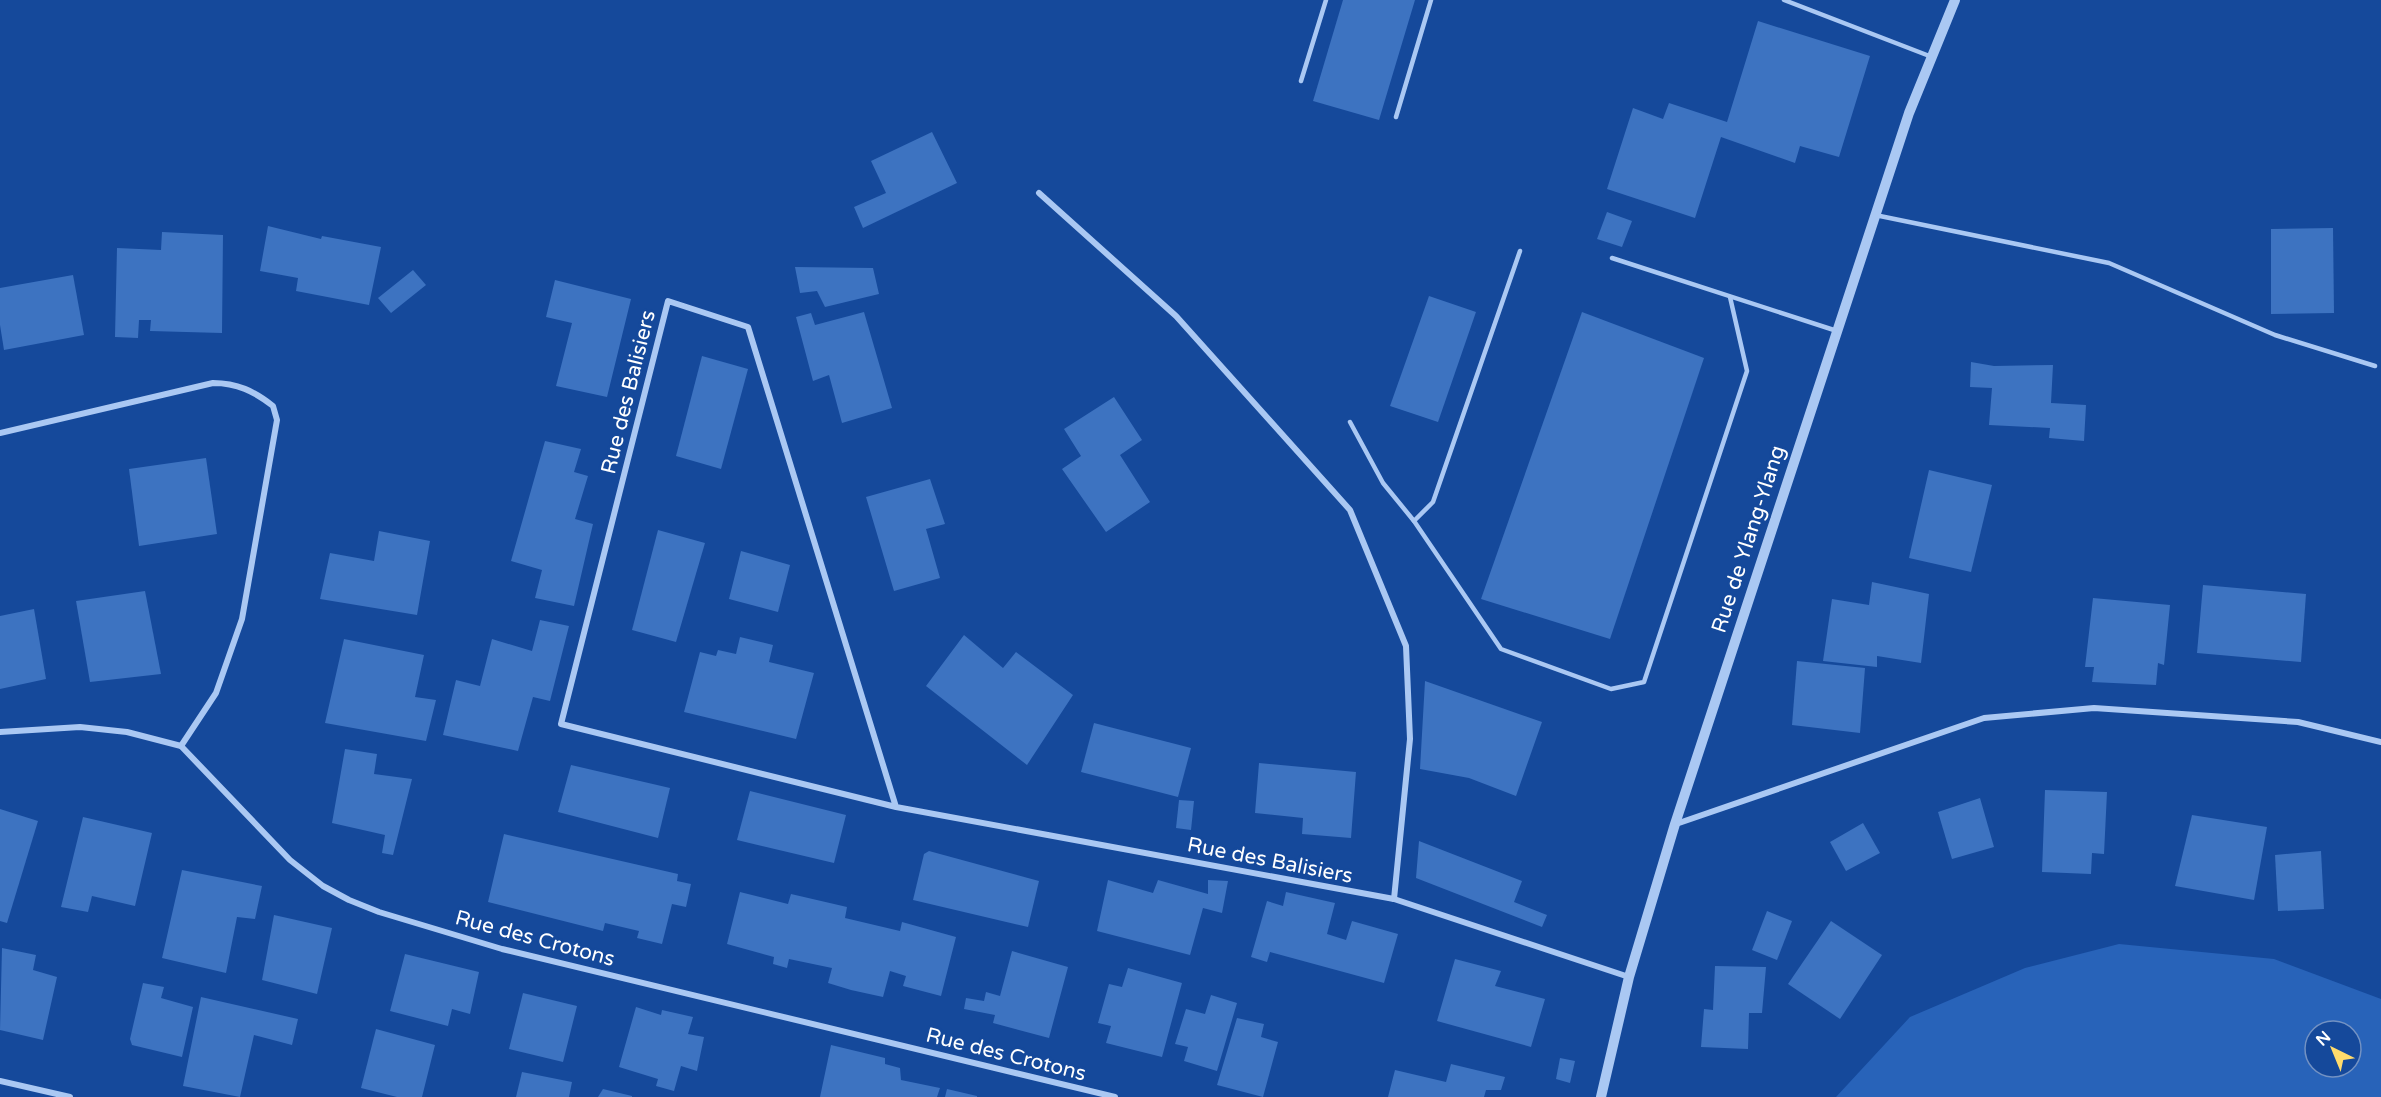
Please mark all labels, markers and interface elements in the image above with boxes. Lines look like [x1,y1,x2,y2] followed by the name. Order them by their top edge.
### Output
[596,308,661,477] street label: Rue des Balisiers
[1706,442,1791,636] street label: Rue de Ylang-Ylang
[1185,832,1355,889] street label: Rue des Balisiers
[452,905,617,972] street label: Rue des Crotons
[2303,1019,2363,1079] north arrow
[923,1023,1089,1086] street label: Rue des Crotons
[2312,1027,2335,1050] text: N

